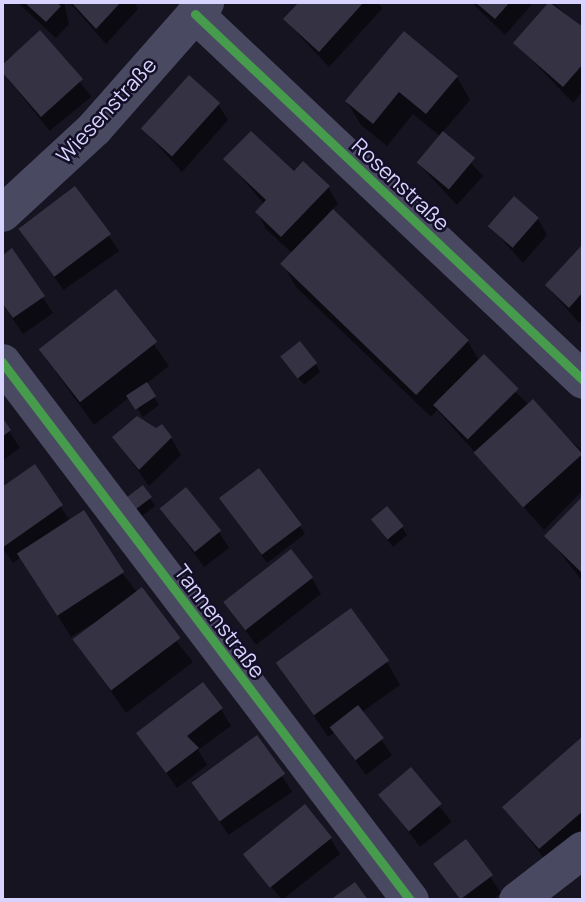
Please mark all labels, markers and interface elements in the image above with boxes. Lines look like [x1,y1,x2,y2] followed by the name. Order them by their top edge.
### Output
[51,52,161,168] street label: Wiesenstraße
[347,132,455,236] street label: Rosenstraße
[169,559,271,683] street label: Tannenstraße

